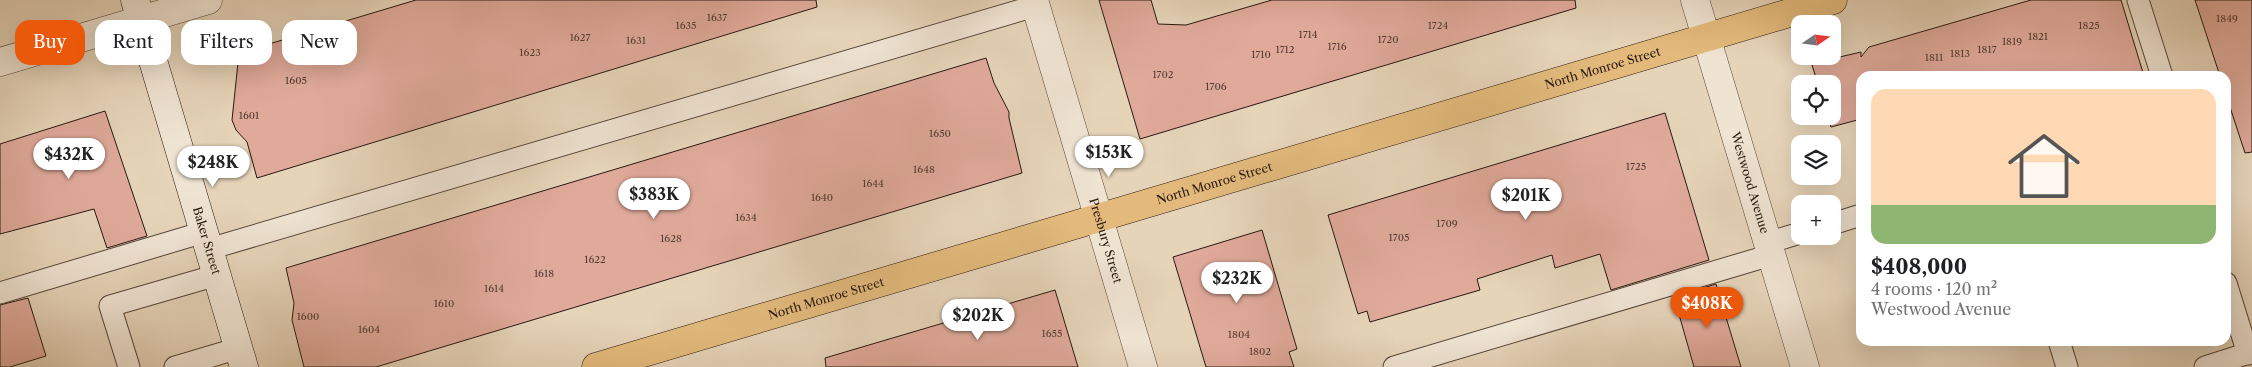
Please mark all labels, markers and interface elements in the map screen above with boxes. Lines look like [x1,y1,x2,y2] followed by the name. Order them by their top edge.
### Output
[707,11,727,24] house number: 1637
[2216,12,2238,25] house number: 1849
[1791,15,1841,65] north arrow
[1791,15,1841,245] map controls
[676,19,697,32] house number: 1635
[1428,19,1449,32] house number: 1724
[2078,19,2100,32] house number: 1825
[15,20,85,65] chip: Buy
[95,20,171,65] chip: Rent
[181,20,272,65] chip: Filters
[282,20,357,65] chip: New
[1298,28,1318,41] house number: 1714
[2028,30,2049,43] house number: 1821
[570,31,590,44] house number: 1627
[1377,33,1399,46] house number: 1720
[626,34,647,47] house number: 1631
[2002,35,2022,48] house number: 1819
[1327,40,1347,53] house number: 1716
[1275,43,1295,56] house number: 1712
[1543,43,1663,92] street label: North Monroe Street
[1977,43,1997,56] house number: 1817
[519,46,541,59] house number: 1623
[1950,47,1970,60] house number: 1813
[1251,48,1271,61] house number: 1710
[1925,51,1944,64] house number: 1811
[1152,68,1174,81] house number: 1702
[285,74,307,87] house number: 1605
[1791,75,1841,125] button: locate
[1205,80,1227,93] house number: 1706
[239,109,260,122] house number: 1601
[1999,121,2089,211] icon: home
[929,127,951,140] house number: 1650
[1728,129,1773,236] street label: Westwood Avenue
[1791,135,1841,185] button: layers
[1074,136,1144,178] pin: $153K
[34,138,104,180] pin: $432K
[1086,142,1132,162] text: $153K
[44,144,94,164] text: $432K
[178,146,248,188] pin: $248K
[188,152,238,172] text: $248K
[1155,159,1275,207] street label: North Monroe Street
[1626,160,1646,173] house number: 1725
[913,163,935,176] house number: 1648
[862,177,884,190] house number: 1644
[619,178,689,220] pin: $383K
[1491,178,1561,221] pin: $201K
[629,184,679,204] text: $383K
[1502,185,1550,205] text: $201K
[811,191,833,204] house number: 1640
[1791,195,1841,245] button: +
[1086,196,1126,286] street label: Presbury Street
[190,205,224,277] street label: Baker Street
[735,211,757,224] house number: 1634
[1436,217,1458,230] house number: 1709
[1389,231,1409,244] house number: 1705
[660,232,682,245] house number: 1628
[584,253,606,266] house number: 1622
[1871,254,1967,279] text: $408,000
[1202,262,1272,304] pin: $232K
[534,267,554,280] house number: 1618
[1212,268,1262,288] text: $232K
[766,274,886,323] street label: North Monroe Street
[1871,279,1997,299] text: 4 rooms · 120 m²
[484,282,504,295] house number: 1614
[1672,286,1742,329] pin: $408K
[1681,293,1733,313] text: $408K
[434,297,454,310] house number: 1610
[943,298,1013,341] pin: $202K
[1871,299,2011,319] text: Westwood Avenue
[953,305,1003,325] text: $202K
[297,310,319,323] house number: 1600
[358,323,380,336] house number: 1604
[1042,327,1062,340] house number: 1655
[1228,328,1250,341] house number: 1804
[1249,345,1271,358] house number: 1802

